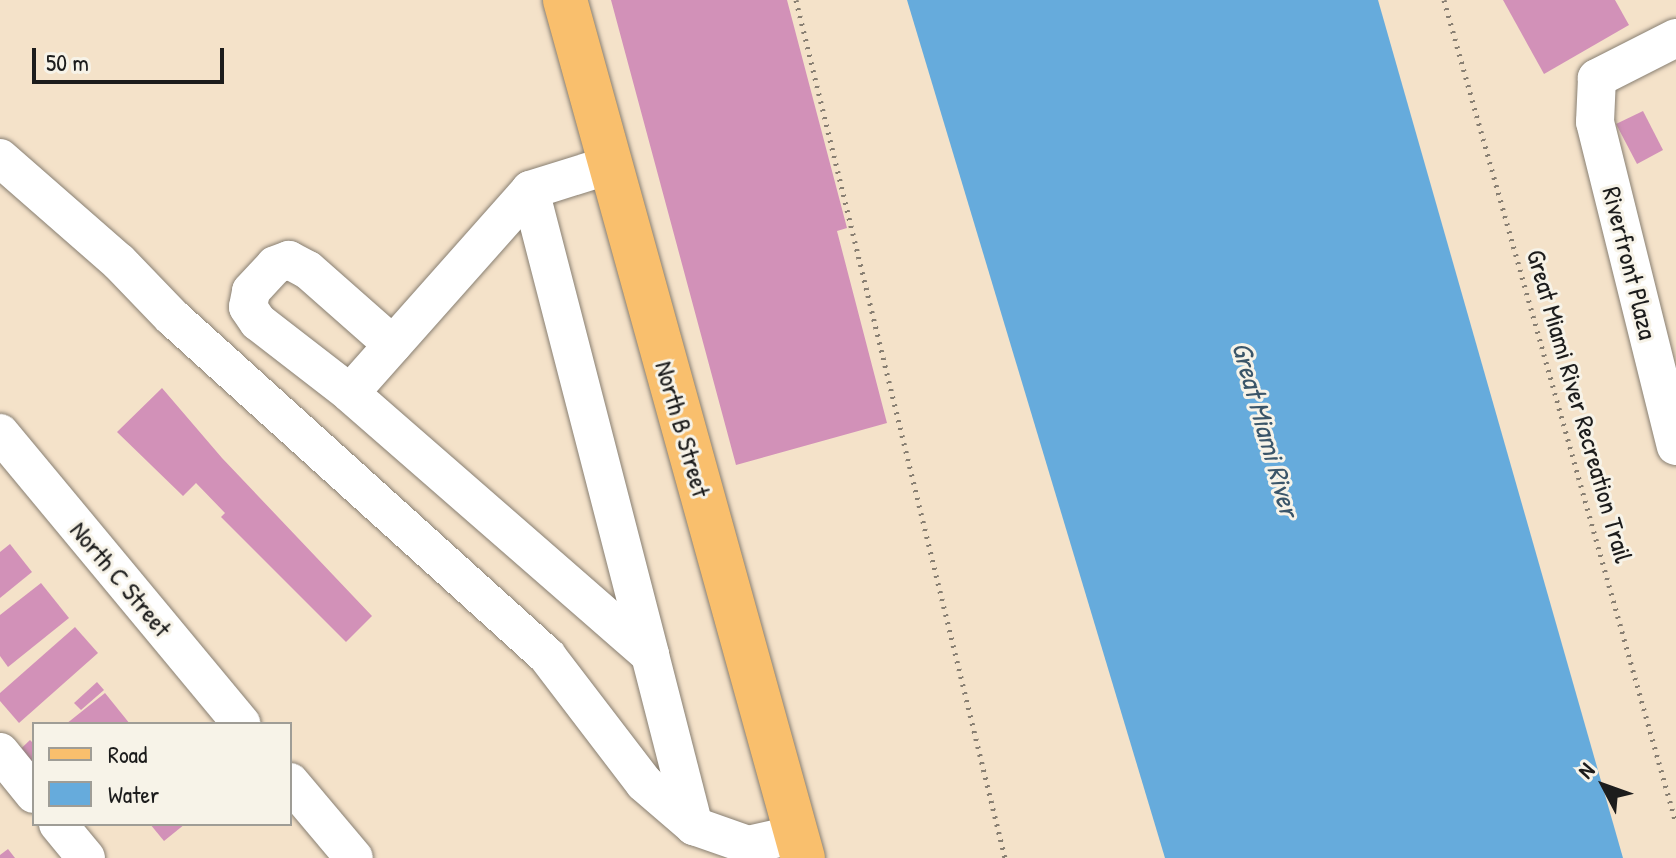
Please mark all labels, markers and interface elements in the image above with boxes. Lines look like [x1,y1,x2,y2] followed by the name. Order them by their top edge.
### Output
[36,32,228,82] scale bar
[46,46,89,78] text: 50 m
[1596,184,1664,342] street label: Riverfront Plaza
[1520,246,1640,566] street label: Great Miami River Recreation Trail
[1225,338,1307,520] water label: Great Miami River
[649,357,717,501] street label: North B Street
[64,515,178,643] street label: North C Street
[32,722,292,826] legend
[108,738,147,770] text: Road
[1564,746,1644,826] north arrow
[1571,756,1601,785] text: N
[108,778,159,810] text: Water

